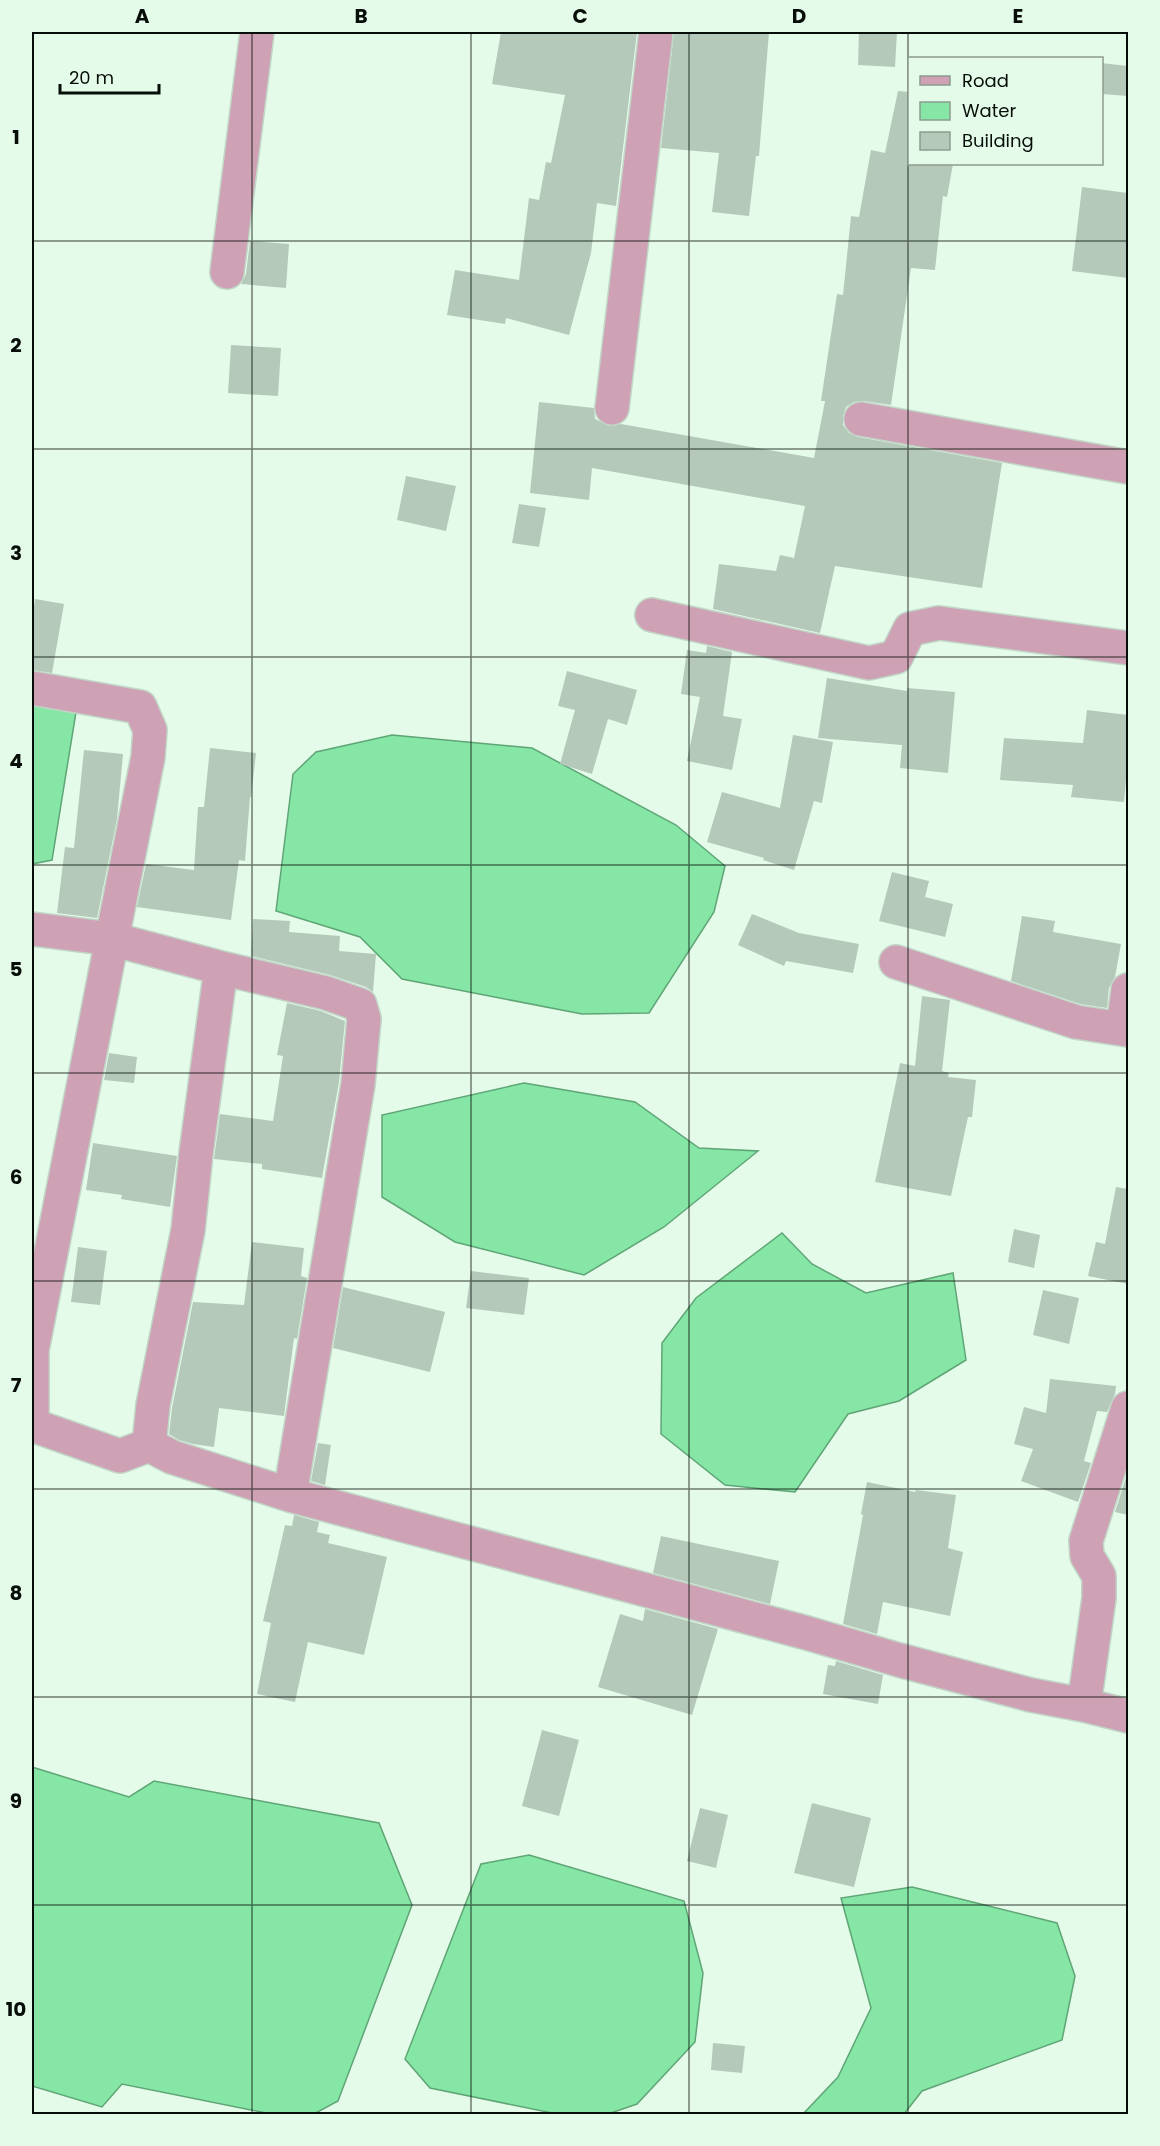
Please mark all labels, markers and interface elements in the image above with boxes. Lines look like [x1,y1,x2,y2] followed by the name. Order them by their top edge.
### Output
[135,2,150,30] text: A
[354,2,368,30] text: B
[572,2,588,30] text: C
[792,2,806,30] text: D
[1013,2,1023,30] text: E
[60,57,159,95] scale bar
[908,57,1103,165] legend
[69,65,114,90] text: 20 m
[962,68,1009,93] text: Road
[962,98,1016,123] text: Water
[12,123,20,151] text: 1
[962,128,1034,153] text: Building
[10,331,22,359] text: 2
[10,539,22,567] text: 3
[9,747,23,775] text: 4
[10,955,23,983] text: 5
[10,1163,22,1191] text: 6
[11,1371,22,1399] text: 7
[10,1579,22,1607] text: 8
[10,1787,22,1815] text: 9
[6,1995,26,2023] text: 10

